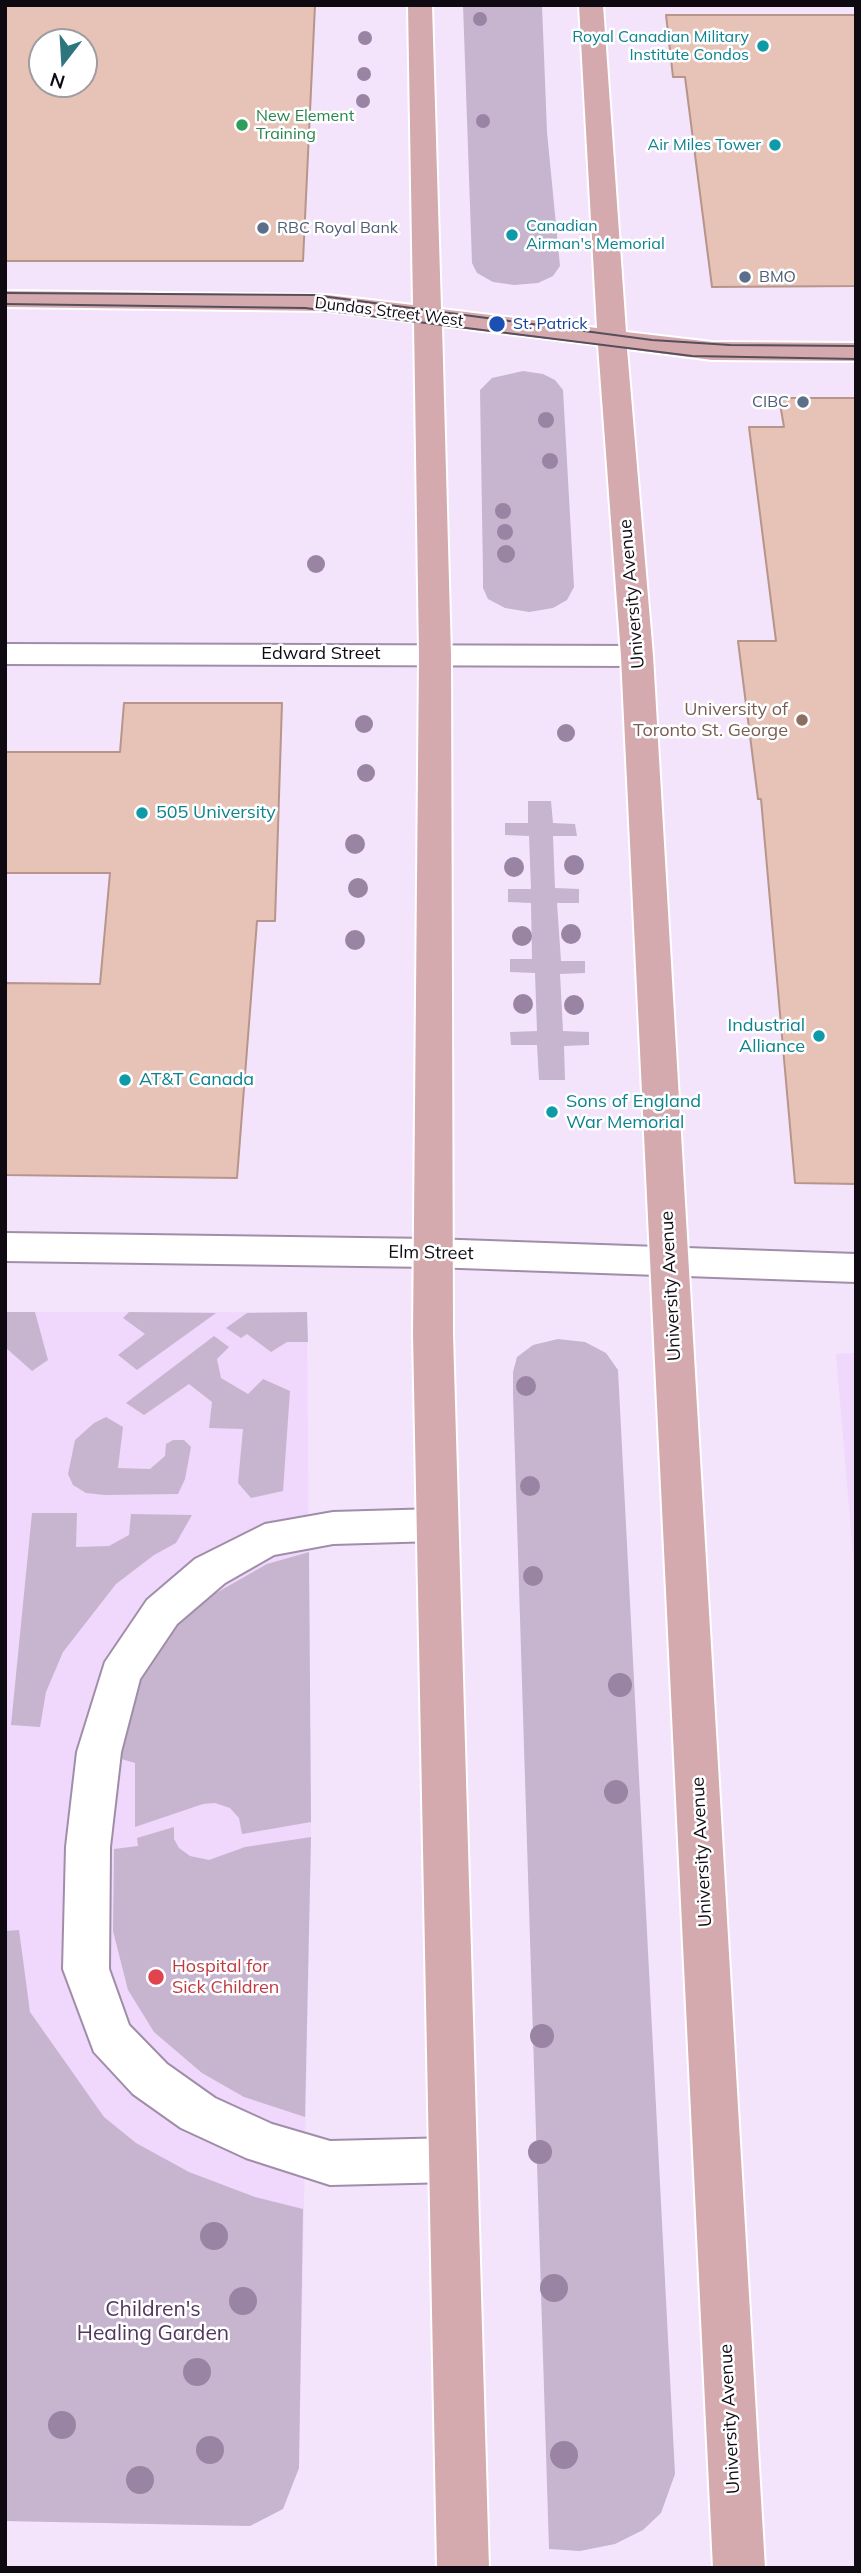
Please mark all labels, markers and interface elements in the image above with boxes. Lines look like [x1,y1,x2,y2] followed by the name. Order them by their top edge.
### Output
[572,27,749,65] place label: Royal Canadian Military Institute Condos
[28,28,98,98] north arrow
[755,38,771,54] marker: Royal Canadian Military Institute Condos
[47,68,68,95] text: N
[256,106,354,144] place label: New Element Training
[234,117,250,133] marker: New Element Training
[648,135,761,155] place label: Air Miles Tower
[767,137,783,153] marker: Air Miles Tower
[526,216,665,254] place label: Canadian Airman's Memorial
[277,218,398,238] place label: RBC Royal Bank
[255,220,271,236] marker: RBC Royal Bank
[504,227,520,243] marker: Canadian Airman's Memorial
[759,267,796,287] place label: BMO
[737,269,753,285] marker: BMO
[314,293,464,331] street label: Dundas Street West
[487,314,507,334] marker: St. Patrick
[513,314,588,334] place label: St. Patrick
[752,392,789,412] place label: CIBC
[795,394,811,410] marker: CIBC
[615,518,649,670] street label: University Avenue
[261,643,381,665] street label: Edward Street
[633,699,788,742] place label: University of Toronto St. George
[794,712,810,728] marker: University of Toronto St. George
[156,802,276,824] place label: 505 University
[134,805,150,821] marker: 505 University
[728,1015,805,1058] place label: Industrial Alliance
[811,1028,827,1044] marker: Industrial Alliance
[139,1069,254,1091] place label: AT&T Canada
[117,1072,133,1088] marker: AT&T Canada
[566,1091,701,1134] place label: Sons of England War Memorial
[544,1104,560,1120] marker: Sons of England War Memorial
[656,1210,686,1362] street label: University Avenue
[388,1241,474,1265] street label: Elm Street
[687,1776,717,1928] street label: University Avenue
[172,1956,279,1998] place label: Hospital for Sick Children
[146,1967,166,1987] marker: Hospital for Sick Children
[77,2297,229,2347] park label: Children's Healing Garden
[715,2343,745,2495] street label: University Avenue

